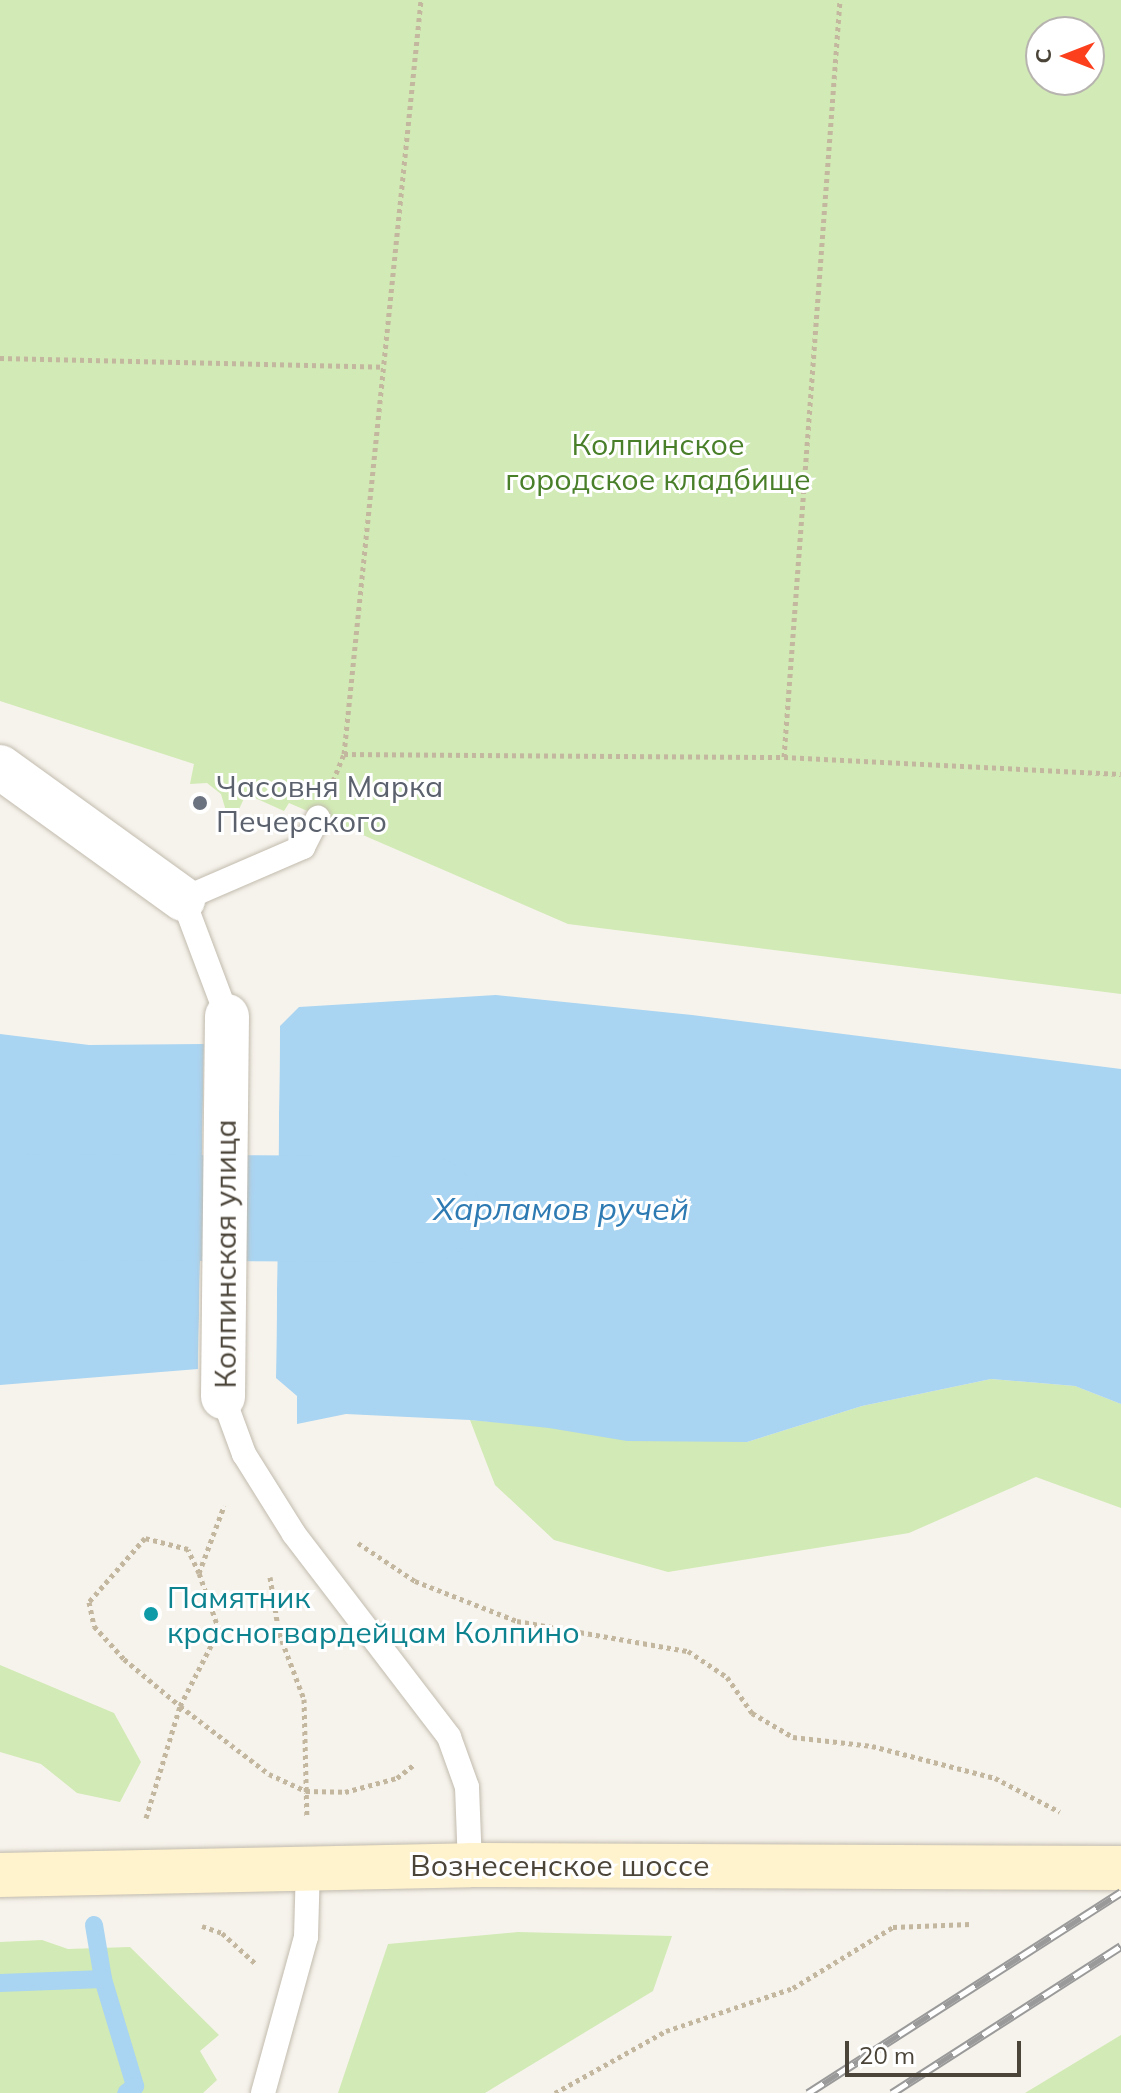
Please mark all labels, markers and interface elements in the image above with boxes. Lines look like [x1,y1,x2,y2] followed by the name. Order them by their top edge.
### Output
[1025,16,1105,96] north arrow
[1029,48,1057,64] text: С
[505,426,811,496] park label: Колпинское городское кладбище
[216,768,443,838] place label: Часовня Марка Печерского
[191,794,209,812] marker: Часовня Марка Печерского
[207,1119,243,1389] street label: Колпинская улица
[433,1189,689,1227] water label: Харламов ручей
[167,1579,580,1650] place label: Памятник красногвардейцам Колпино
[142,1605,160,1623] marker: Памятник красногвардейцам Колпино
[410,1847,710,1883] street label: Вознесенское шоссе
[849,2025,1025,2075] scale bar
[859,2040,915,2070] text: 20 m

